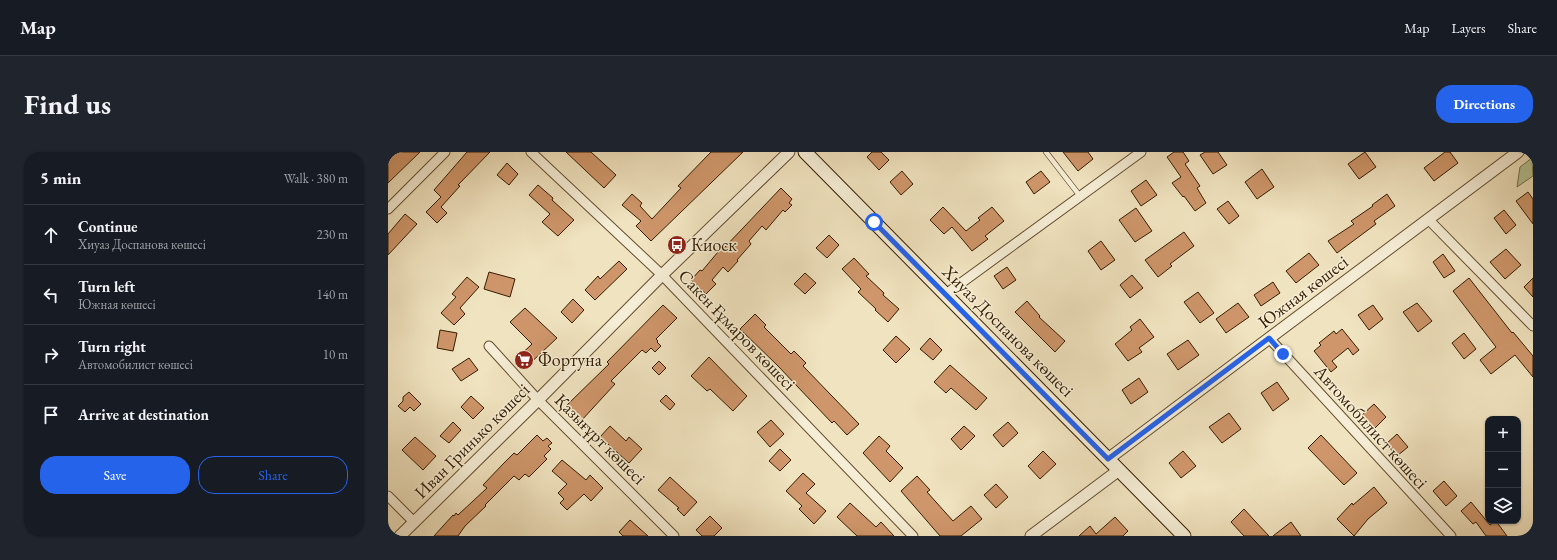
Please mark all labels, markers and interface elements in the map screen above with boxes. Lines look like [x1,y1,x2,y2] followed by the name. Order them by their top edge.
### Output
[20,15,56,40] text: Map
[1404,19,1429,37] text: Map
[1451,19,1486,37] text: Layers
[1508,19,1537,37] text: Share
[1436,85,1533,123] button: Directions
[24,86,111,122] text: Find us
[40,167,81,189] text: 5 min
[284,170,348,187] text: Walk · 380 m
[865,213,883,231] route start
[78,217,138,236] text: Continue
[40,224,62,246] icon: ahead
[317,226,348,243] text: 230 m
[691,233,737,256] place label: Киоск
[666,234,688,256] bus stop icon: Киоск
[78,236,206,253] text: Хиуаз Доспанова көшесі
[1253,250,1353,333] street label: Южная көшесі
[937,259,1080,402] street label: Хиуаз Доспанова көшесі
[674,264,801,395] street label: Сакен Ғұмаров көшесі
[78,277,135,296] text: Turn left
[40,284,62,306] icon: left
[317,286,348,303] text: 140 m
[78,296,156,313] text: Южная көшесі
[78,337,146,356] text: Turn right
[40,344,62,366] icon: right
[1274,345,1292,363] route end
[323,346,348,363] text: 10 m
[538,348,603,371] place label: Фортуна
[513,349,535,371] supermarket icon: Фортуна
[78,356,193,373] text: Автомобилист көшесі
[1309,359,1434,494] street label: Автомобилист көшесі
[409,378,535,503] street label: Иван Гринько көшесі
[550,388,651,489] street label: Қазығұрт көшесі
[40,404,62,426] icon: arrive
[78,405,209,424] text: Arrive at destination
[1485,416,1521,524] map controls
[1485,416,1521,452] button: +
[1485,452,1521,488] button: −
[40,456,190,494] button: Save
[198,456,348,494] button: Share
[1485,488,1521,524] button: layers

